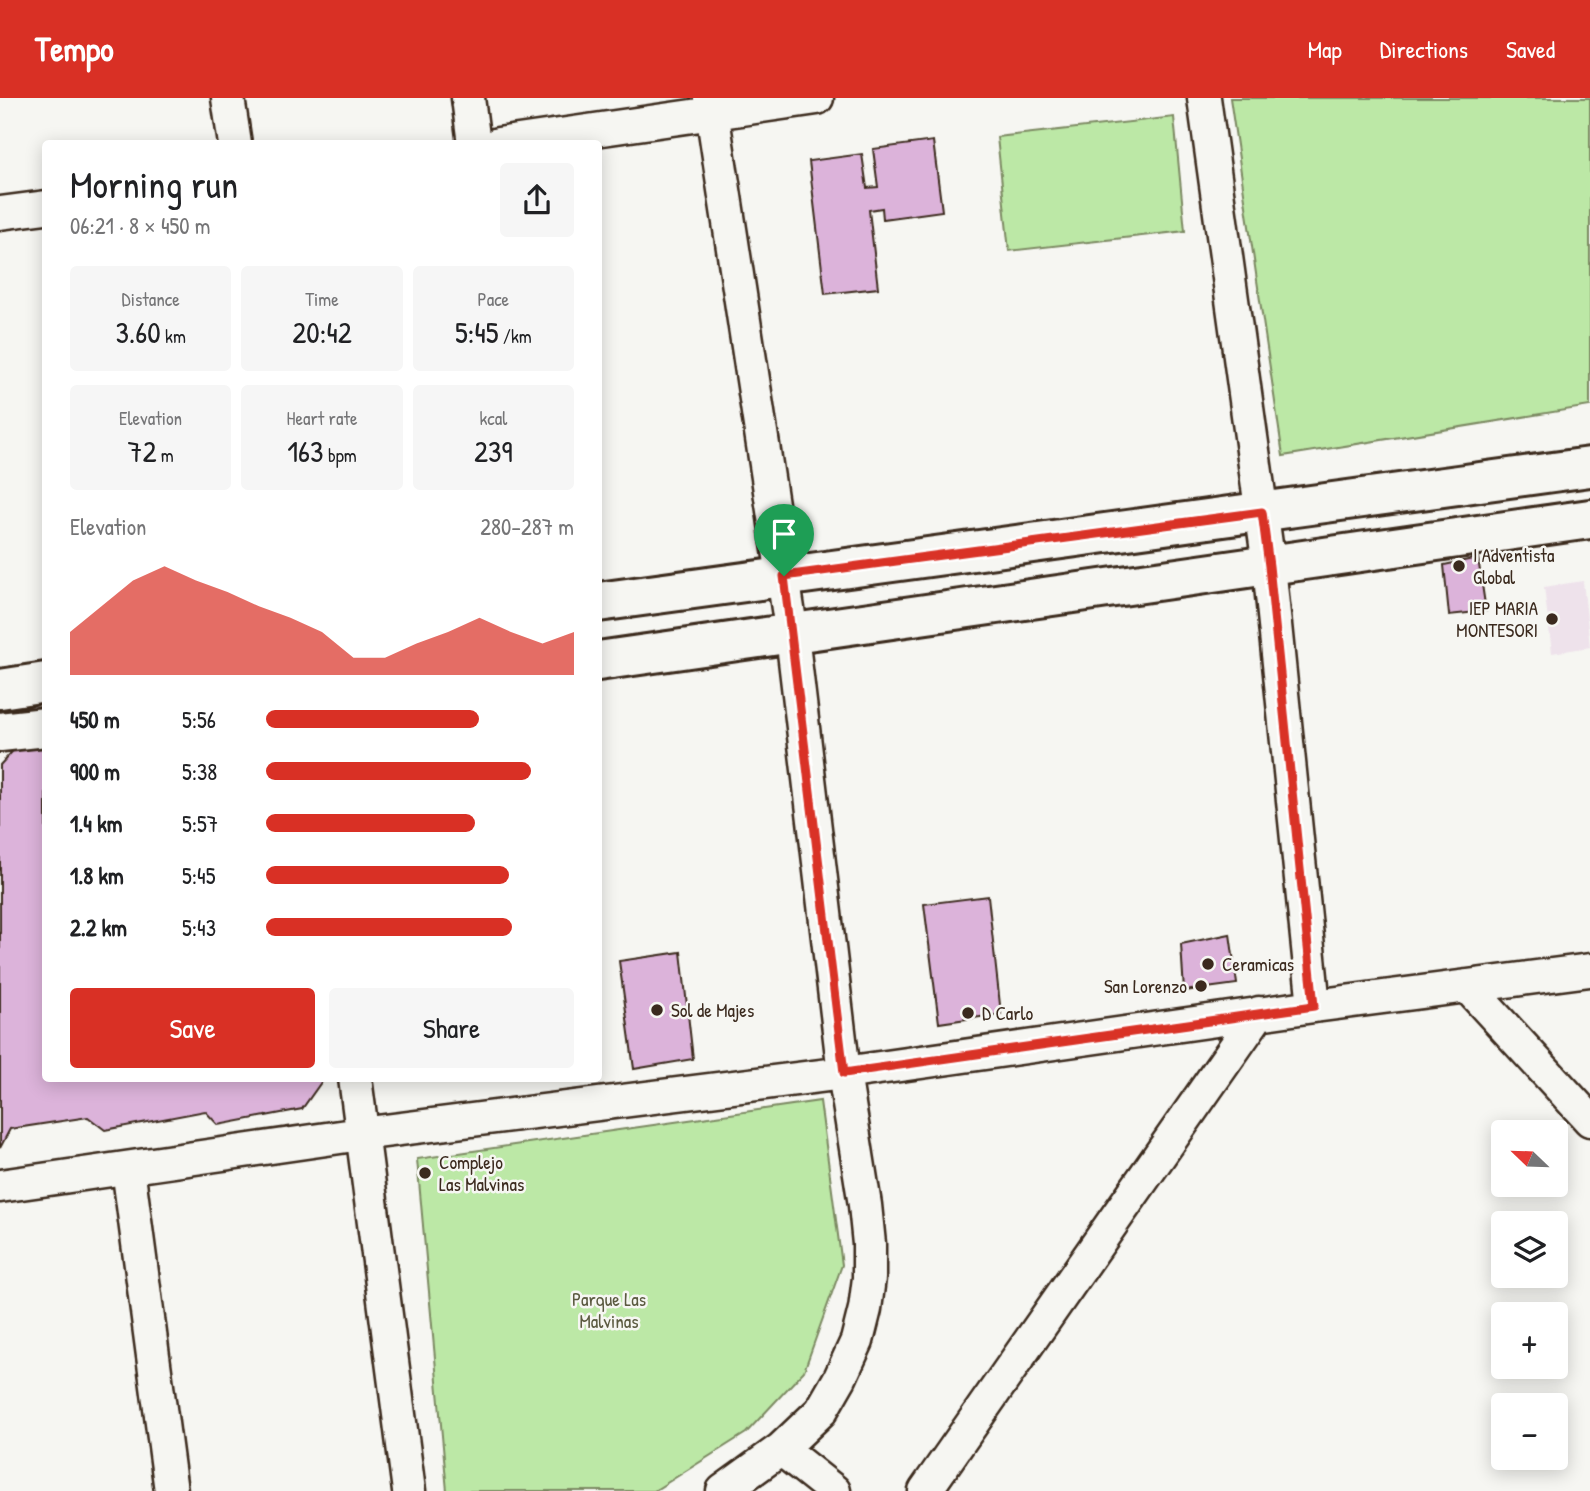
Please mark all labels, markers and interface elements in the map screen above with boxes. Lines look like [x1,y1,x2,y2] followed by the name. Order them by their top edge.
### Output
[35,27,113,71] text: Tempo
[1308,33,1342,65] text: Map
[1380,33,1468,65] text: Directions
[1506,33,1555,65] text: Saved
[70,158,238,210] text: Morning run
[500,163,574,237] button: share
[70,210,211,241] text: 06:21 · 8 × 450 m
[122,286,180,312] text: Distance
[305,286,339,312] text: Time
[478,286,509,312] text: Pace
[115,312,161,352] text: 3.60
[292,312,352,352] text: 20:42
[455,312,499,352] text: 5:45
[161,323,186,349] text: km
[499,323,532,349] text: /km
[119,405,182,431] text: Elevation
[287,405,357,431] text: Heart rate
[479,405,507,431] text: kcal
[128,431,156,471] text: 72
[287,431,324,471] text: 163
[474,431,513,471] text: 239
[156,442,174,468] text: m
[324,442,357,468] text: bpm
[754,504,814,576] pin
[70,511,146,542] text: Elevation
[480,511,574,542] text: 280–287 m
[765,515,803,553] icon: arrive
[1473,542,1555,590] place label: I Adventista Global
[1451,558,1467,574] marker: I Adventista Global
[1456,595,1538,643] place label: IEP MARIA MONTESORI
[1544,611,1560,627] marker: IEP MARIA MONTESORI
[70,704,120,735] text: 450 m
[182,704,216,735] text: 5:56
[70,756,120,787] text: 900 m
[182,756,217,787] text: 5:38
[70,808,122,839] text: 1.4 km
[182,808,218,839] text: 5:57
[70,860,124,891] text: 1.8 km
[182,860,215,891] text: 5:45
[70,912,127,943] text: 2.2 km
[182,912,216,943] text: 5:43
[1222,951,1294,977] place label: Ceramicas
[1200,956,1216,972] marker: Ceramicas
[1104,973,1187,999] place label: San Lorenzo
[1193,978,1209,994] marker: San Lorenzo
[70,988,315,1068] button: Save
[329,988,574,1068] button: Share
[671,997,754,1023] place label: Sol de Majes
[982,1000,1034,1026] place label: D Carlo
[649,1002,665,1018] marker: Sol de Majes
[960,1005,976,1021] marker: D Carlo
[1491,1120,1568,1197] north arrow
[1491,1120,1568,1470] map controls
[439,1149,524,1197] place label: Complejo Las Malvinas
[417,1165,433,1181] marker: Complejo Las Malvinas
[1491,1211,1568,1288] button: layers
[572,1286,646,1334] park label: Parque Las Malvinas
[1491,1302,1568,1379] button: +
[1491,1393,1568,1470] button: −

